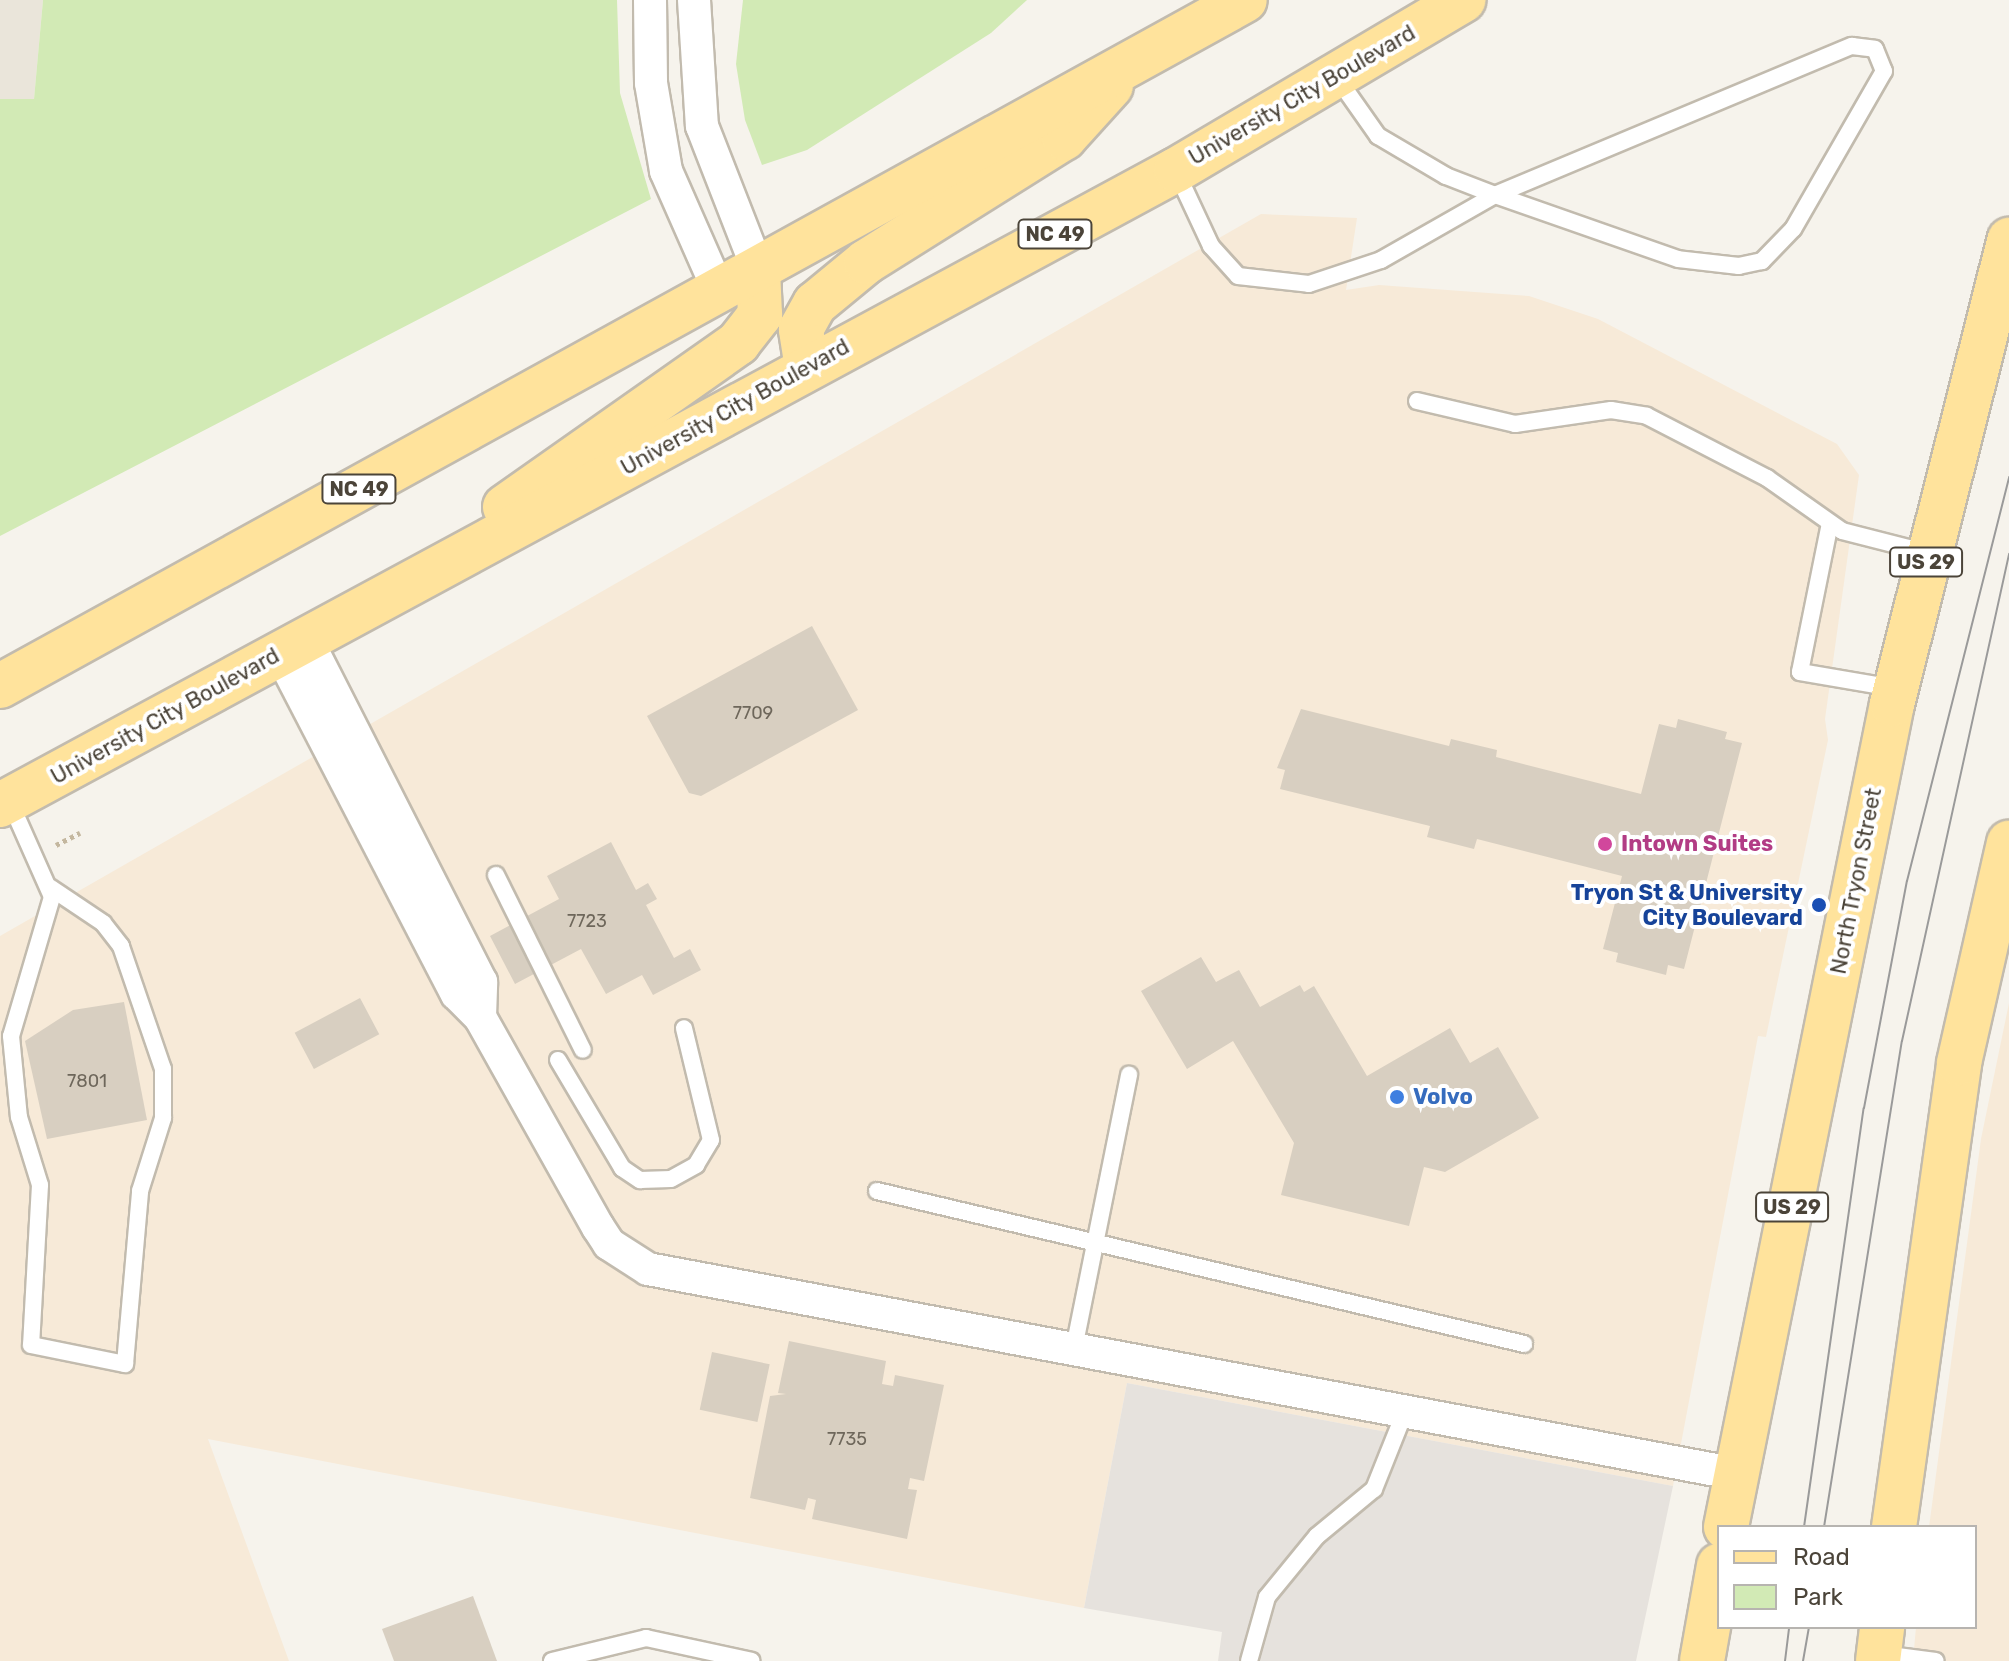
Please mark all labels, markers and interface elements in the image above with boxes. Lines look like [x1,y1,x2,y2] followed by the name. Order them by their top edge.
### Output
[1184,19,1420,171] street label: University City Boulevard
[1017,218,1093,250] road number: NC 49
[616,333,854,481] street label: University City Boulevard
[321,473,397,505] road number: NC 49
[1888,546,1964,578] road number: US 29
[46,642,284,790] street label: University City Boulevard
[733,702,773,724] house number: 7709
[1825,785,1887,977] street label: North Tryon Street
[1621,831,1773,857] place label: Intown Suites
[1596,835,1614,853] marker: Intown Suites
[1571,879,1803,930] place label: Tryon St & University City Boulevard
[1810,896,1828,914] marker: Tryon St & University City Boulevard
[567,910,607,932] house number: 7723
[67,1070,107,1092] house number: 7801
[1413,1084,1473,1110] place label: Volvo
[1388,1088,1406,1106] marker: Volvo
[1754,1191,1830,1223] road number: US 29
[827,1428,867,1450] house number: 7735
[1717,1525,1977,1629] legend
[1793,1543,1850,1571] text: Road
[1793,1583,1843,1611] text: Park

